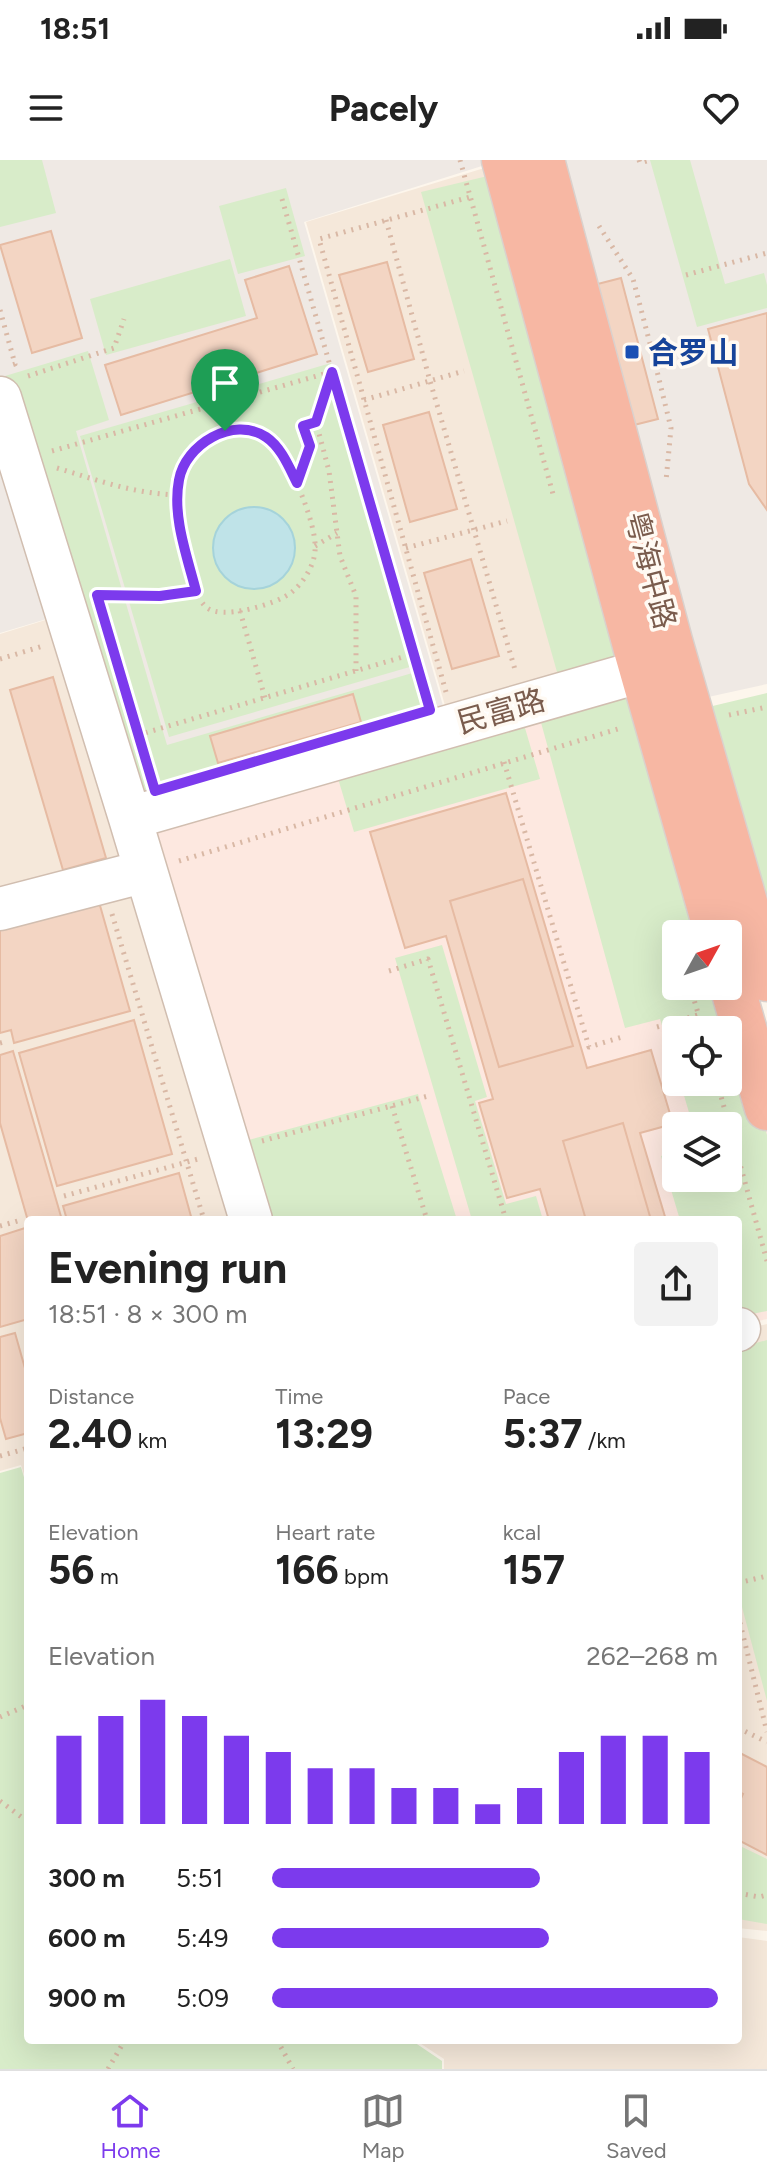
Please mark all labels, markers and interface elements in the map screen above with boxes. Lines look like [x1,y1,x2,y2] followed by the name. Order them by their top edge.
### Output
[40,10,110,47] text: 18:51
[24,86,68,130] icon: menu
[699,86,743,130] icon: heart
[329,87,438,130] text: Pacely
[648,334,738,371] place label: 合罗山
[623,343,641,361] marker: 合罗山
[191,349,259,431] pin
[203,361,247,405] icon: arrive
[618,507,684,633] street label: 粤海中路
[453,681,549,741] street label: 民富路
[662,920,742,1000] north arrow
[662,920,742,1192] map controls
[662,1016,742,1096] button: locate
[662,1112,742,1192] button: layers
[48,1241,287,1294] text: Evening run
[634,1242,718,1326] button: share
[48,1298,247,1330] text: 18:51 · 8 × 300 m
[48,1383,134,1410] text: Distance
[275,1383,323,1410] text: Time
[503,1383,550,1410] text: Pace
[48,1410,132,1458] text: 2.40
[275,1410,373,1458] text: 13:29
[503,1410,582,1458] text: 5:37
[132,1427,167,1454] text: km
[582,1427,626,1454] text: /km
[48,1519,138,1546] text: Elevation
[275,1519,375,1546] text: Heart rate
[503,1519,541,1546] text: kcal
[48,1546,94,1594] text: 56
[275,1546,339,1594] text: 166
[503,1546,565,1594] text: 157
[94,1563,119,1590] text: m
[339,1563,389,1590] text: bpm
[48,1640,155,1672] text: Elevation
[586,1640,718,1672] text: 262–268 m
[48,1862,125,1894] text: 300 m
[176,1862,223,1894] text: 5:51
[48,1922,126,1954] text: 600 m
[176,1922,228,1954] text: 5:49
[48,1982,126,2014] text: 900 m
[176,1982,229,2014] text: 5:09
[100,2089,160,2164] tab: Home
[361,2089,405,2164] tab: Map
[606,2089,667,2164] tab: Saved

